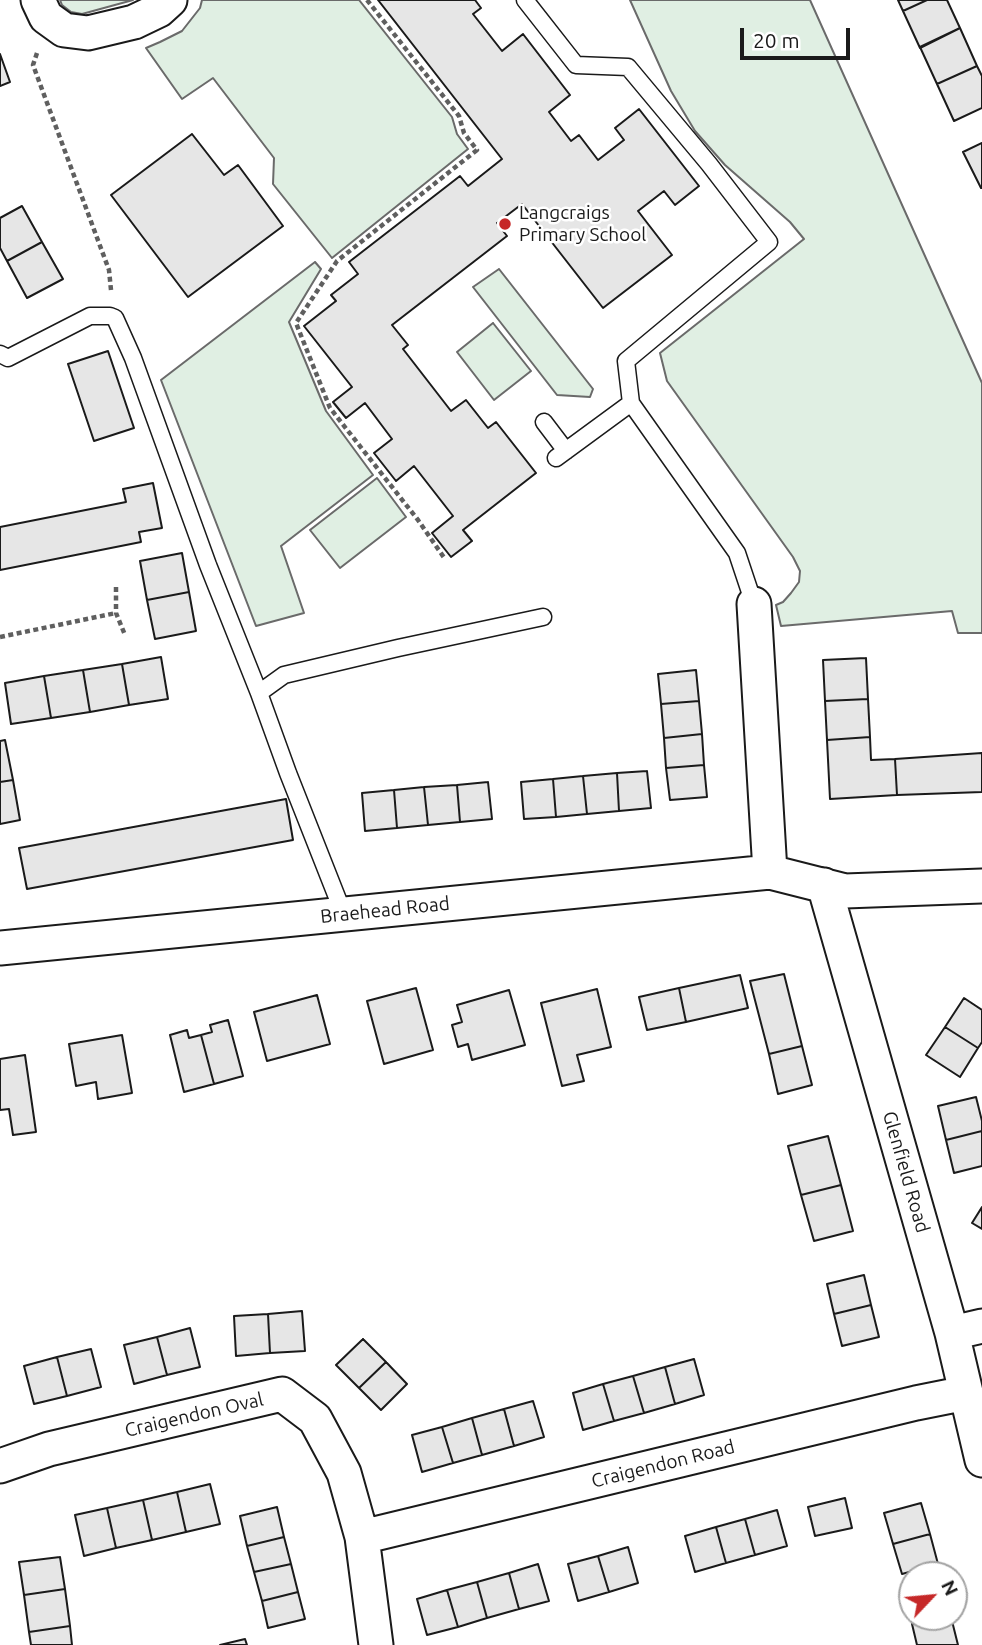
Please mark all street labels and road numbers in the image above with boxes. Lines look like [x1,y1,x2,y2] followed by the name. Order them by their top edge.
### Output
[319,892,451,928] street label: Braehead Road
[878,1109,934,1235] street label: Glenfield Road
[122,1388,266,1442] street label: Craigendon Oval
[589,1435,737,1493] street label: Craigendon Road

